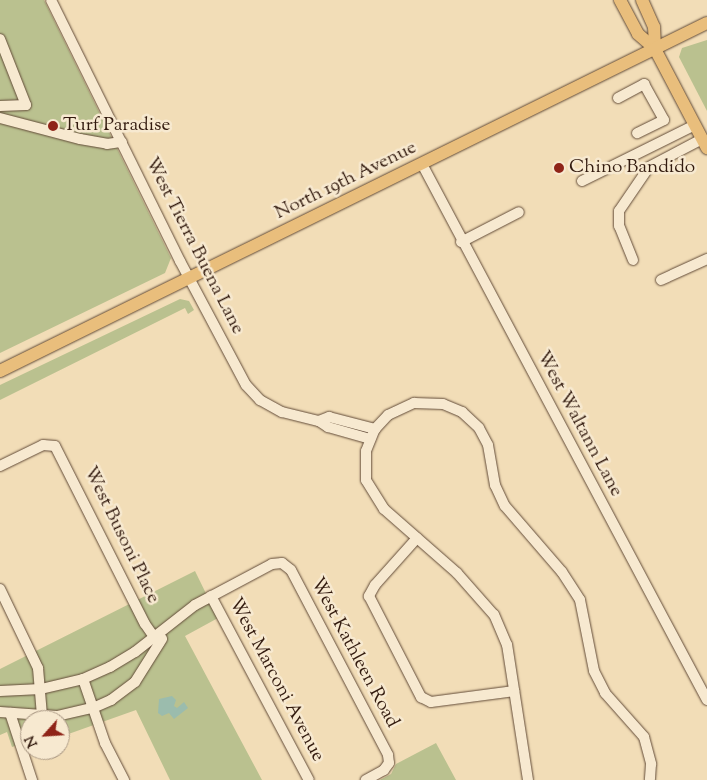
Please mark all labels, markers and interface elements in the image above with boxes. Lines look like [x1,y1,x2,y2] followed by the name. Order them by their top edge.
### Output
[63,115,170,137] place label: Turf Paradise
[47,120,59,132] marker: Turf Paradise
[271,137,421,225] street label: North 19th Avenue
[139,154,249,338] street label: West Tierra Buena Lane
[569,157,695,179] place label: Chino Bandido
[553,162,565,174] marker: Chino Bandido
[531,347,627,501] street label: West Waltann Lane
[78,463,164,607] street label: West Busoni Place
[305,574,403,732] street label: West Kathleen Road
[223,594,329,766] street label: West Marconi Avenue
[20,710,70,760] north arrow
[21,732,44,751] text: N

